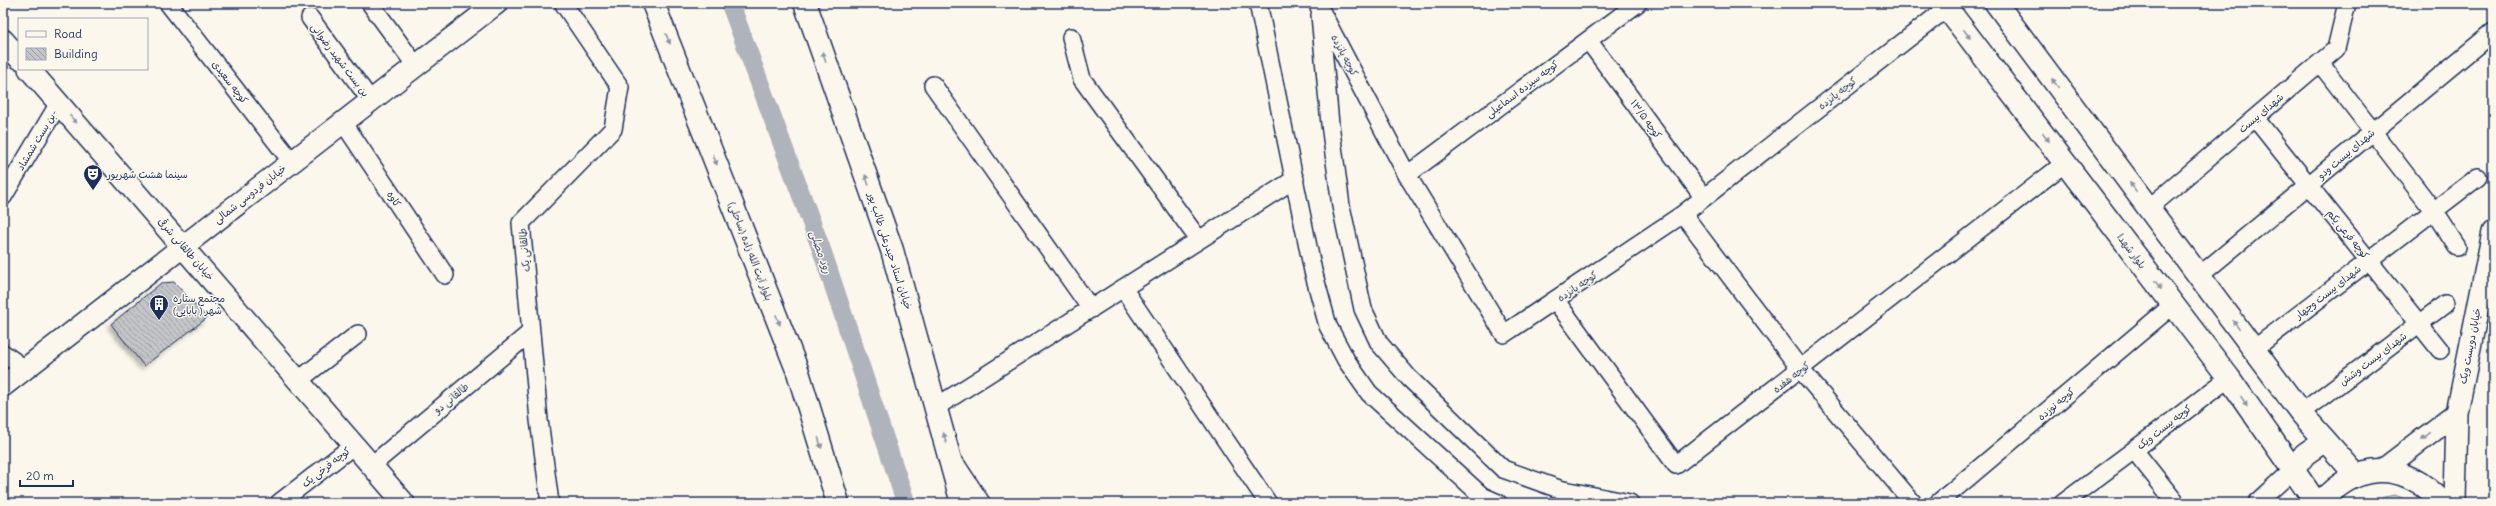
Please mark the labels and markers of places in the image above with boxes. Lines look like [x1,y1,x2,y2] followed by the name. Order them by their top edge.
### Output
[82,163,104,191] theatre icon: سینما هشت شهریور
[106,168,188,181] place label: سینما هشت شهریور
[173,292,225,318] place label: مجتمع ستاره شهر ( بابایی)
[148,293,170,321] building icon: مجتمع ستاره شهر ( بابایی)

